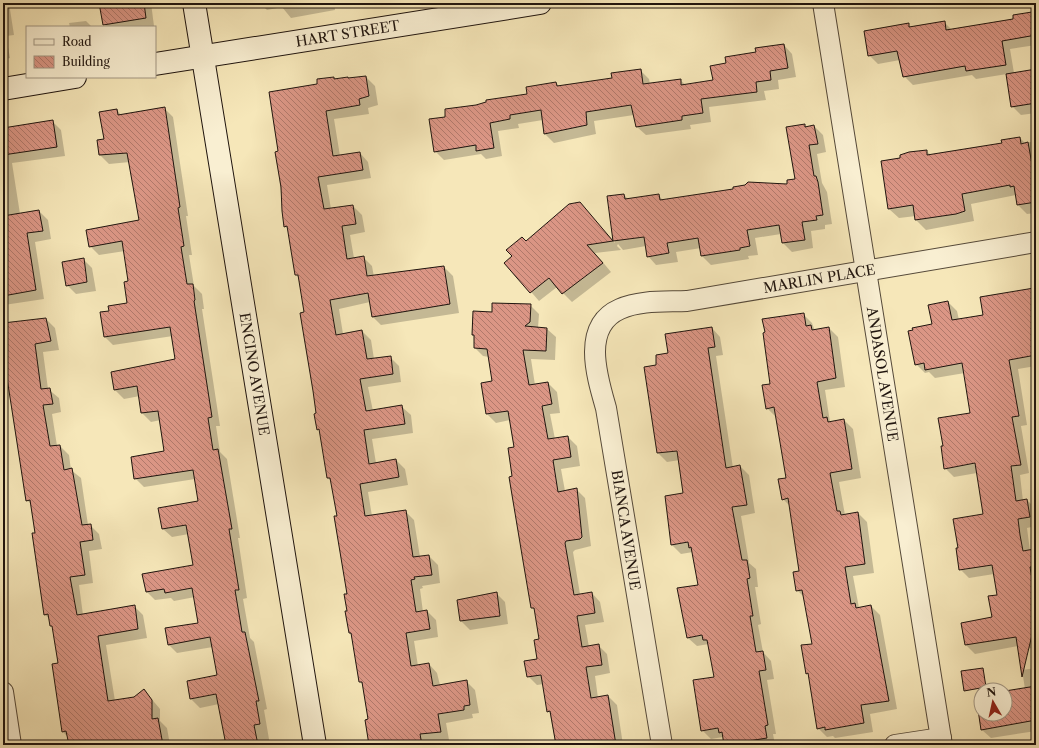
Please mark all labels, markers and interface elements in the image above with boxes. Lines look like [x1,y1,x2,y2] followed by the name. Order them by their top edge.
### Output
[294,16,401,51] street label: HART STREET
[26,26,156,78] legend
[62,34,92,49] text: Road
[62,54,110,69] text: Building
[762,260,877,297] street label: MARLIN PLACE
[863,305,902,443] street label: ANDASOL AVENUE
[236,311,273,437] street label: ENCINO AVENUE
[608,469,644,591] street label: BIANCA AVENUE
[973,682,1013,722] north arrow
[986,684,998,700] text: N

